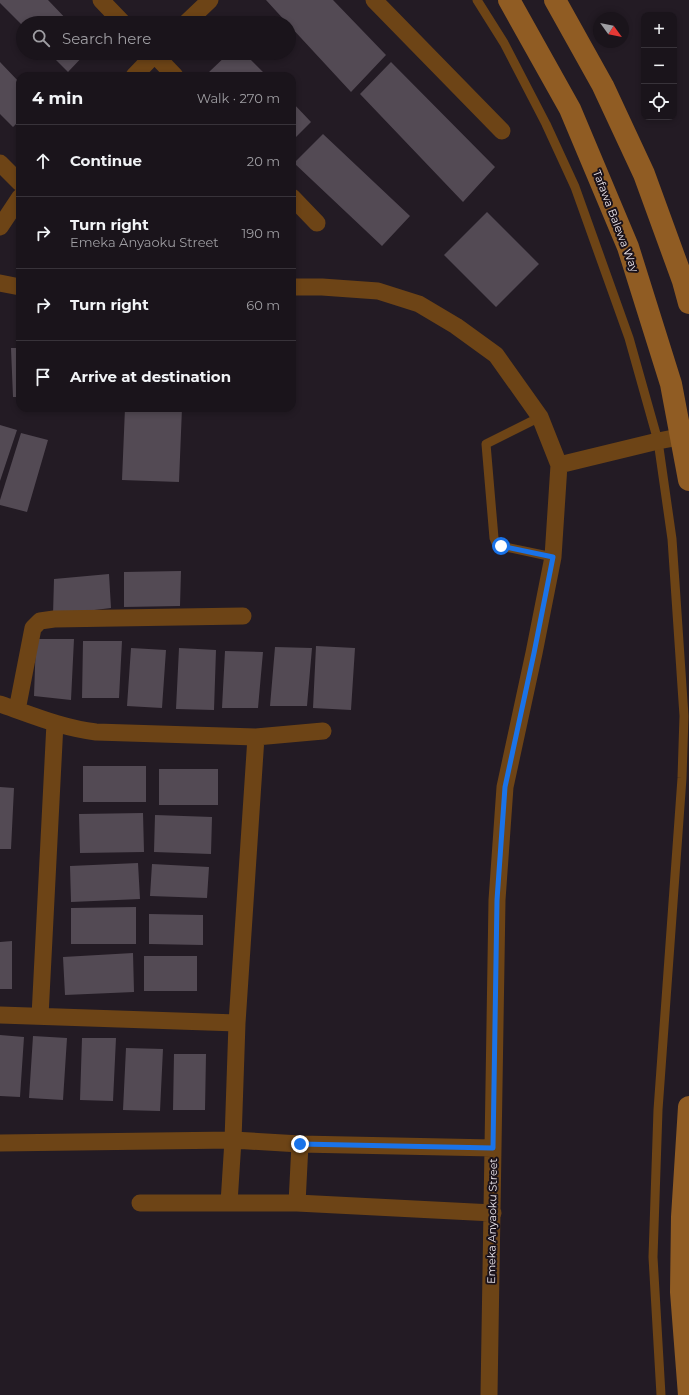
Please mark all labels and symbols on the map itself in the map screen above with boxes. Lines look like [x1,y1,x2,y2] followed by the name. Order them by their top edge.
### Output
[593,12,629,48] north arrow
[590,168,642,274] street label: Tafawa Balewa Way
[492,537,510,555] route start
[291,1135,309,1153] route end
[484,1157,500,1284] street label: Emeka Anyaoku Street

